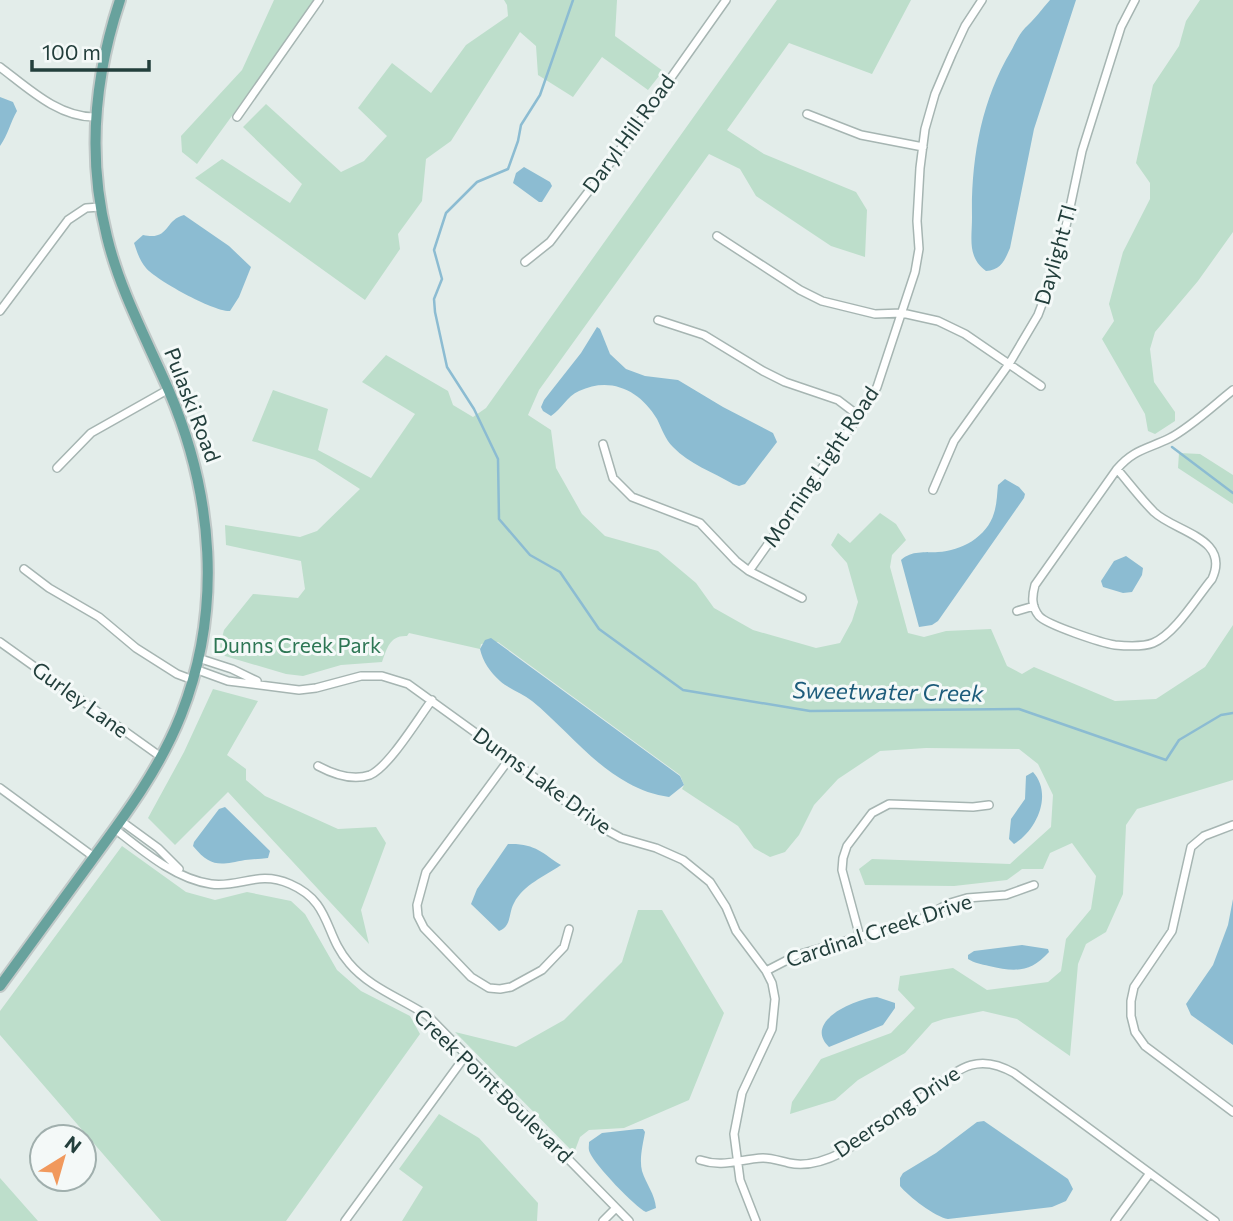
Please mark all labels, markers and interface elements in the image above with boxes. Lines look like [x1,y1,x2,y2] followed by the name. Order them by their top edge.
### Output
[32,28,149,72] scale bar
[42,39,101,64] text: 100 m
[577,69,679,197] street label: Daryl Hill Road
[1028,202,1081,307] street label: Daylight Tl
[160,344,227,465] street label: Pulaski Road
[757,381,883,551] street label: Morning Light Road
[213,632,381,657] park label: Dunns Creek Park
[28,656,134,742] street label: Gurley Lane
[792,675,984,707] water label: Sweetwater Creek
[469,721,617,838] street label: Dunns Lake Drive
[782,888,975,971] street label: Cardinal Creek Drive
[409,1003,579,1167] street label: Creek Point Boulevard
[829,1060,964,1162] street label: Deersong Drive
[28,1123,98,1193] north arrow
[61,1131,86,1158] text: N

